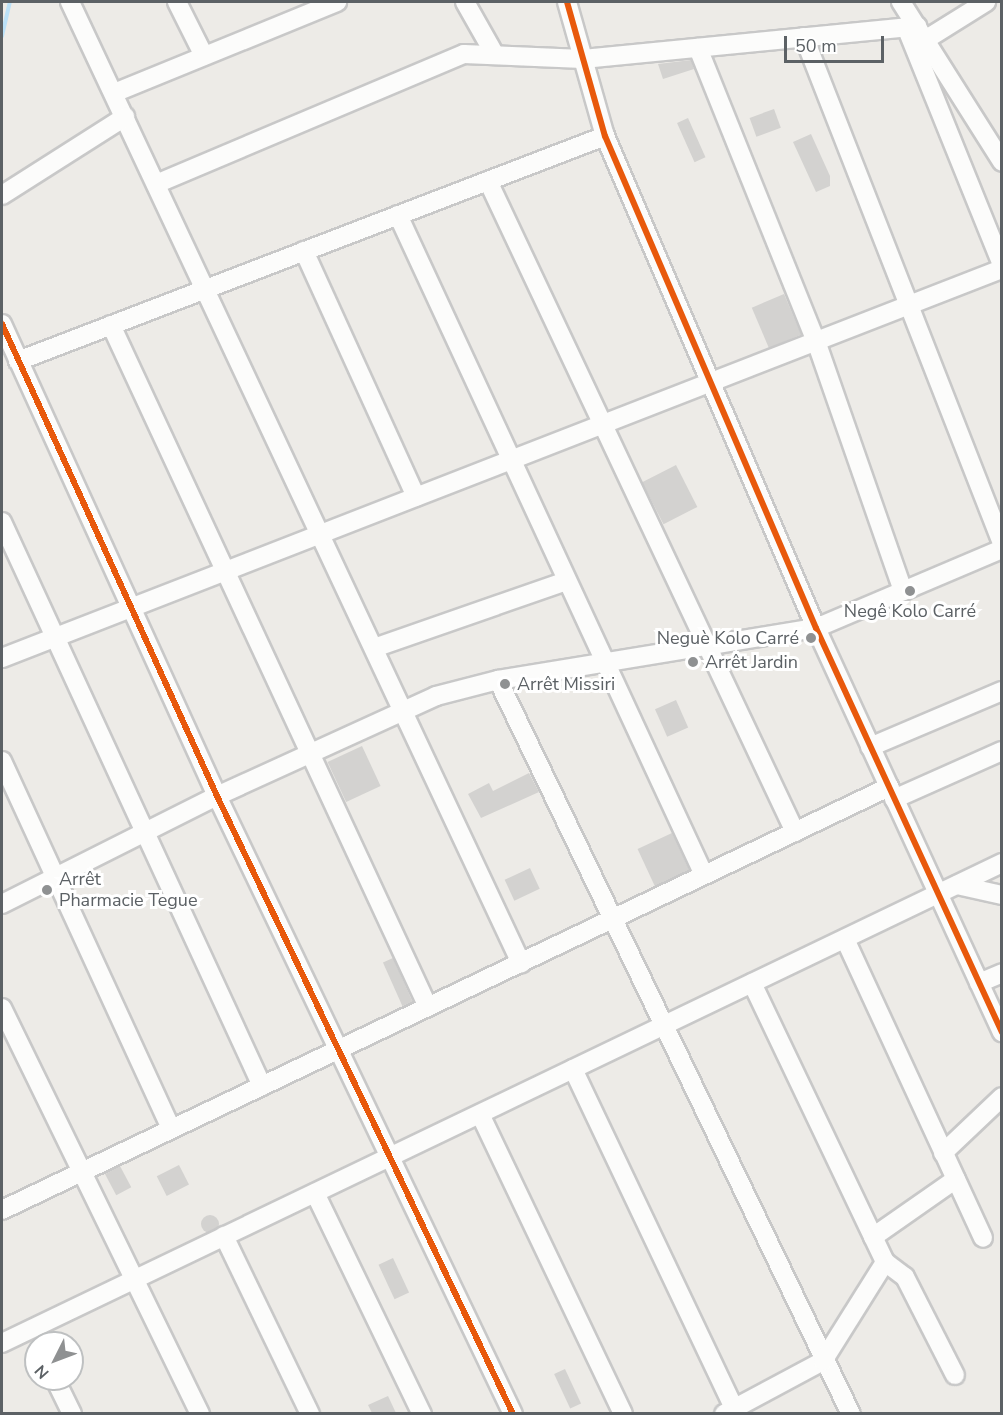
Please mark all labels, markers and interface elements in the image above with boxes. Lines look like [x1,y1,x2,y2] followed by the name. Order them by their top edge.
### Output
[787,24,888,62] scale bar
[795,34,837,58] text: 50 m
[903,584,917,598] marker: Negê Kolo Carré
[844,600,976,622] place label: Negê Kolo Carré
[657,627,799,649] place label: Neguè Kolo Carré
[804,631,818,645] marker: Neguè Kolo Carré
[705,651,798,673] place label: Arrêt Jardin
[686,655,700,669] marker: Arrêt Jardin
[517,673,615,695] place label: Arrêt Missiri
[498,677,512,691] marker: Arrêt Missiri
[59,869,198,912] place label: Arrêt Pharmacie Tegue
[40,883,54,897] marker: Arrêt Pharmacie Tegue
[24,1331,84,1391] north arrow
[30,1360,54,1384] text: N

